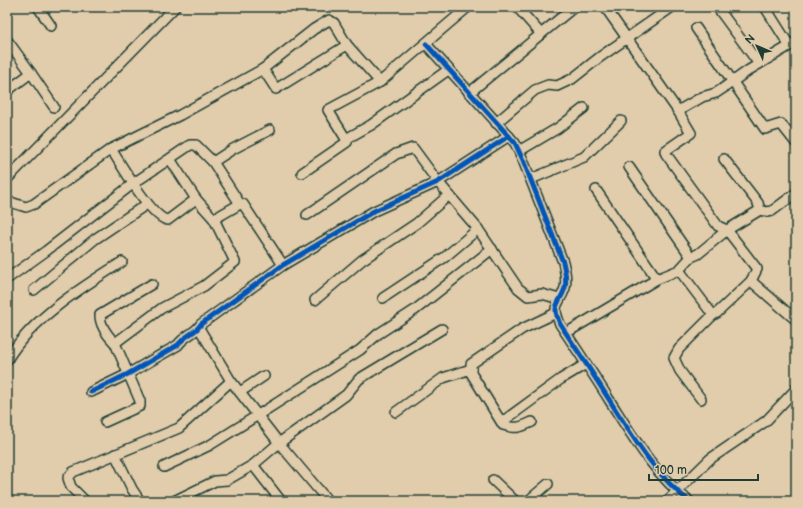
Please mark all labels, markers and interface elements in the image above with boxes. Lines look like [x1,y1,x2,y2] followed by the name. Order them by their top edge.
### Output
[737,26,777,66] north arrow
[743,32,758,47] text: N
[649,456,758,482] scale bar
[655,463,687,478] text: 100 m

